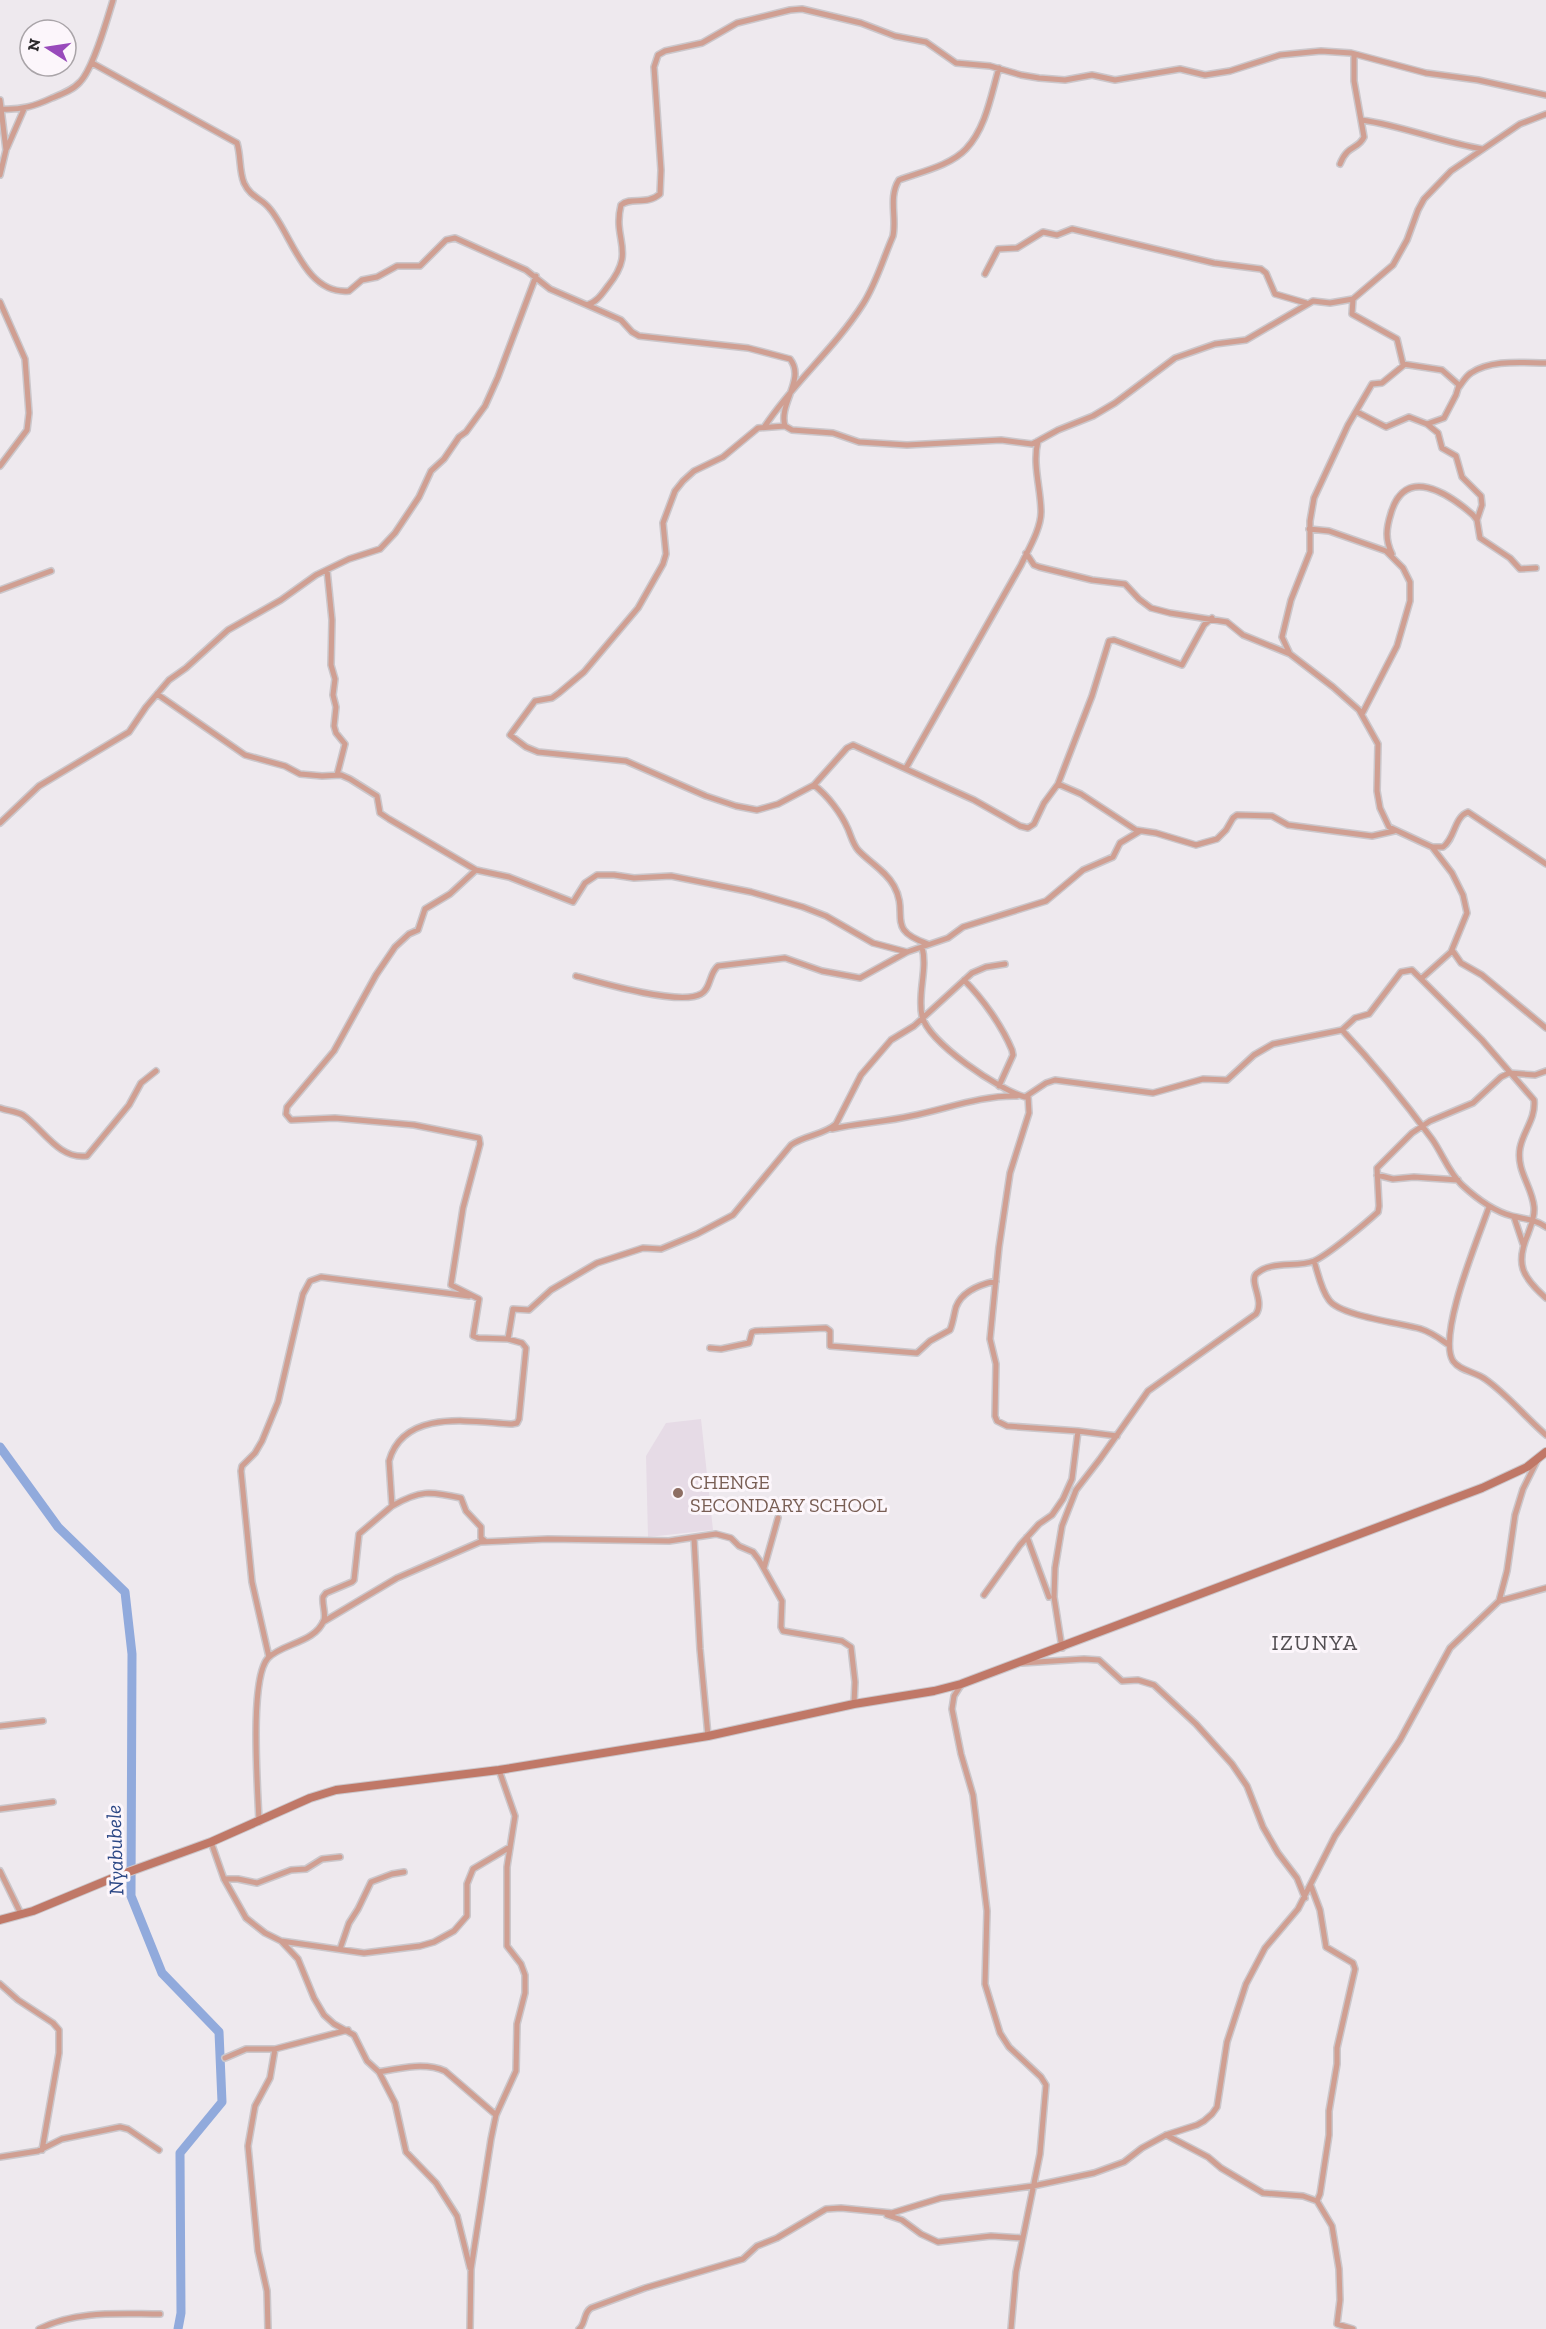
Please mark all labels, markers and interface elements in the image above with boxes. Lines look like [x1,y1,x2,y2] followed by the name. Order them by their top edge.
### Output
[18,18,78,78] north arrow
[23,37,44,53] text: N
[690,1470,887,1517] place label: CHENGE SECONDARY SCHOOL
[671,1486,685,1500] marker: CHENGE SECONDARY SCHOOL
[1272,1629,1358,1656] district label: IZUNYA
[100,1804,129,1896] water label: Nyabubele

